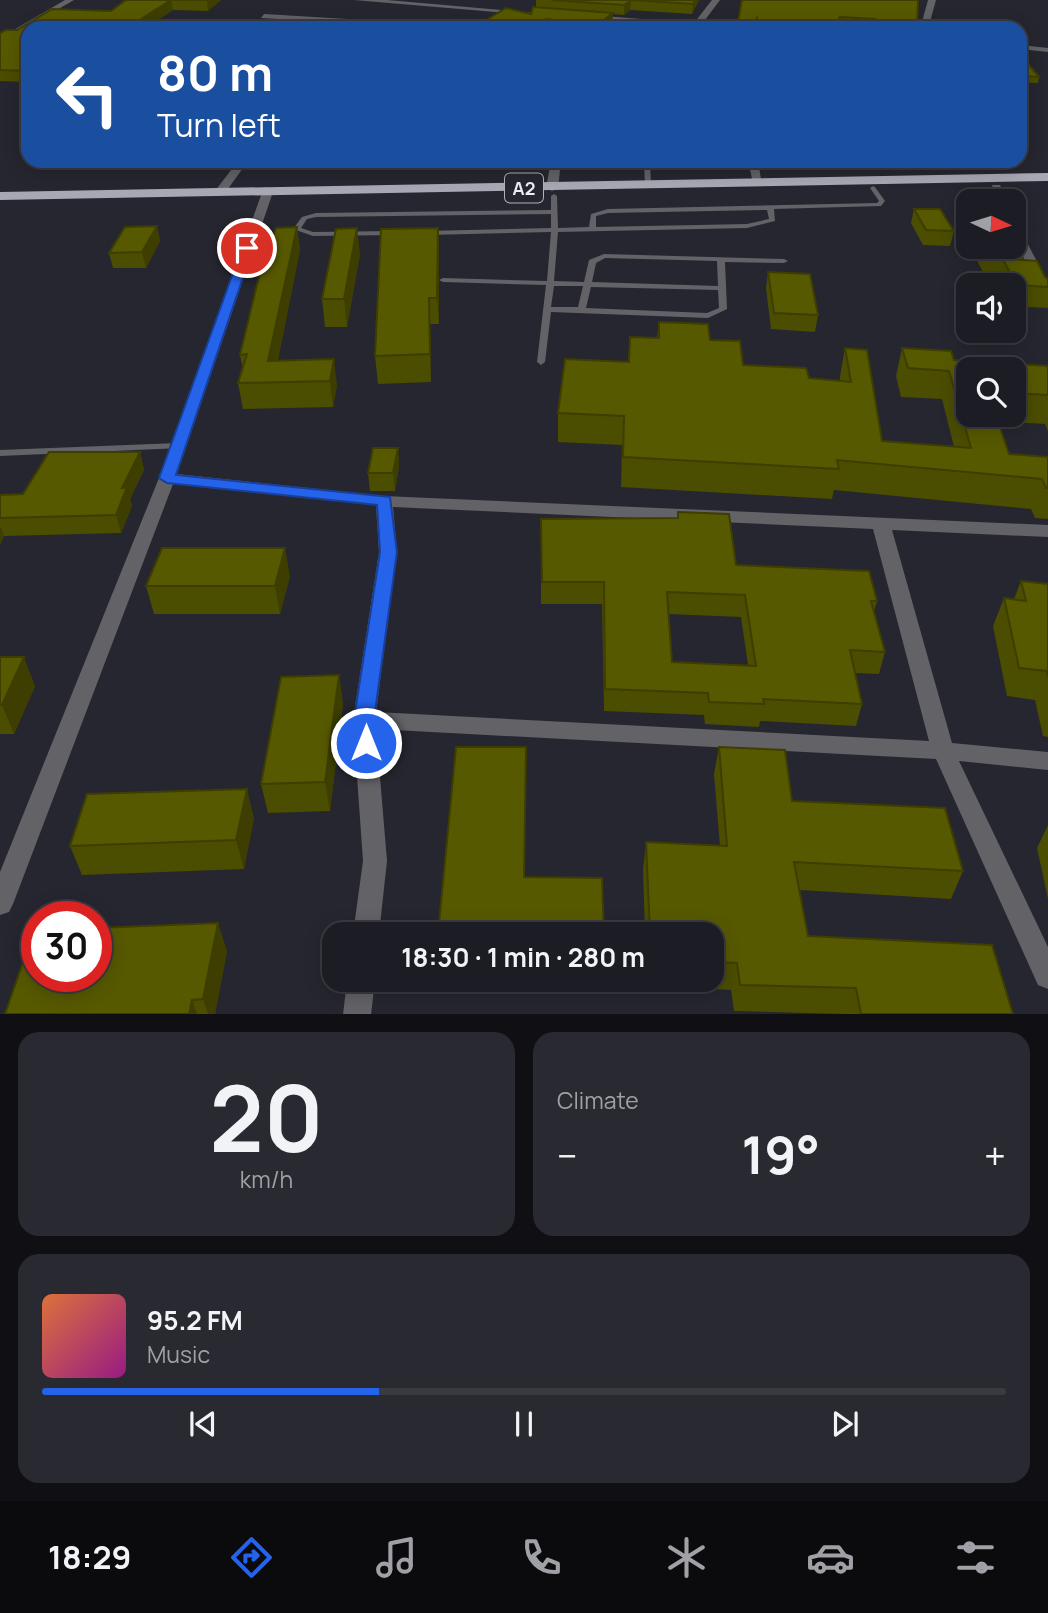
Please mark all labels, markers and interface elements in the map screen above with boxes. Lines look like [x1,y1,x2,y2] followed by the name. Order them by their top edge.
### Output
[157,39,273,106] text: 80 m
[42,49,133,140] icon: left
[157,103,281,147] text: Turn left
[505,174,543,202] road number: A2
[956,189,1026,259] north arrow
[956,189,1026,427] map controls
[217,218,277,278] pin
[228,229,266,267] icon: arrive
[956,273,1026,343] button: sound
[956,357,1026,427] button: search
[329,706,403,780] position arrow
[21,901,112,992] speed limit sign: 30
[401,939,645,975] text: 18:30 · 1 min · 280 m
[209,1055,324,1179] text: 20
[557,1084,639,1116] text: Climate
[742,1119,820,1190] text: 19°
[557,1129,578,1181] text: −
[984,1129,1006,1181] text: +
[240,1163,293,1195] text: km/h
[147,1302,243,1338] text: 95.2 FM
[147,1338,210,1370] text: Music
[184,1405,222,1443] icon: previous
[505,1405,543,1443] icon: pause
[826,1405,864,1443] icon: next
[227,1533,276,1582] icon: directions
[372,1533,421,1582] icon: music
[517,1533,566,1582] icon: phone
[662,1533,711,1582] icon: climate
[806,1533,855,1582] icon: car
[951,1533,1000,1582] icon: filters
[48,1535,131,1579] text: 18:29

